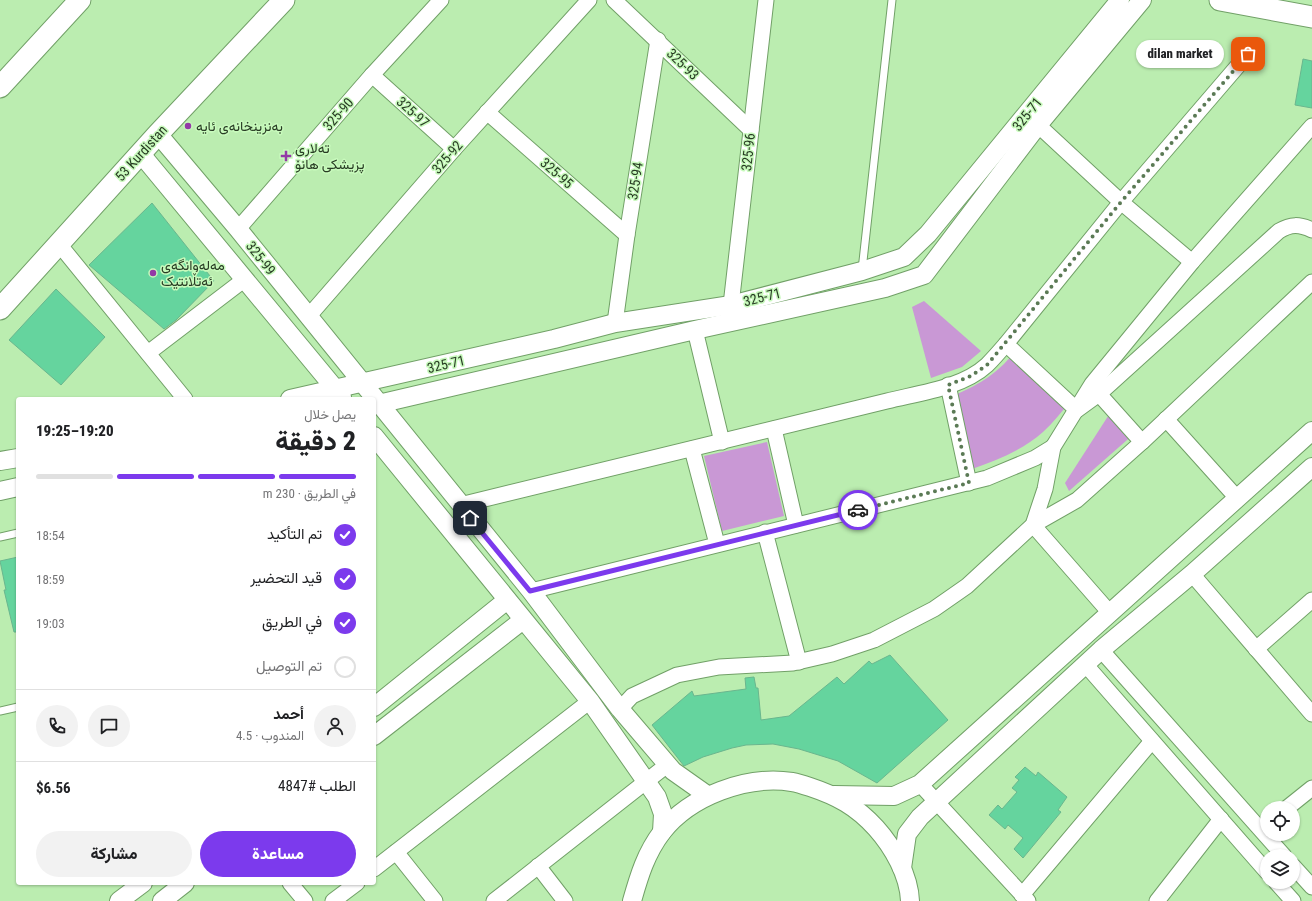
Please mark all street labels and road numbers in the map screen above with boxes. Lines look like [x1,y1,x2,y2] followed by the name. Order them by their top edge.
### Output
[664,45,702,83] street label: 325-93
[394,93,433,131] street label: 325-97
[319,94,357,134] street label: 325-90
[1009,94,1045,134] street label: 325-71
[112,122,170,184] street label: 53 Kurdistan
[738,132,758,172] street label: 325-96
[428,137,466,177] street label: 325-92
[537,154,577,192] street label: 325-95
[624,161,646,201] street label: 325-94
[243,238,279,278] street label: 325-99
[742,285,782,309] street label: 325-71
[426,352,466,376] street label: 325-71

